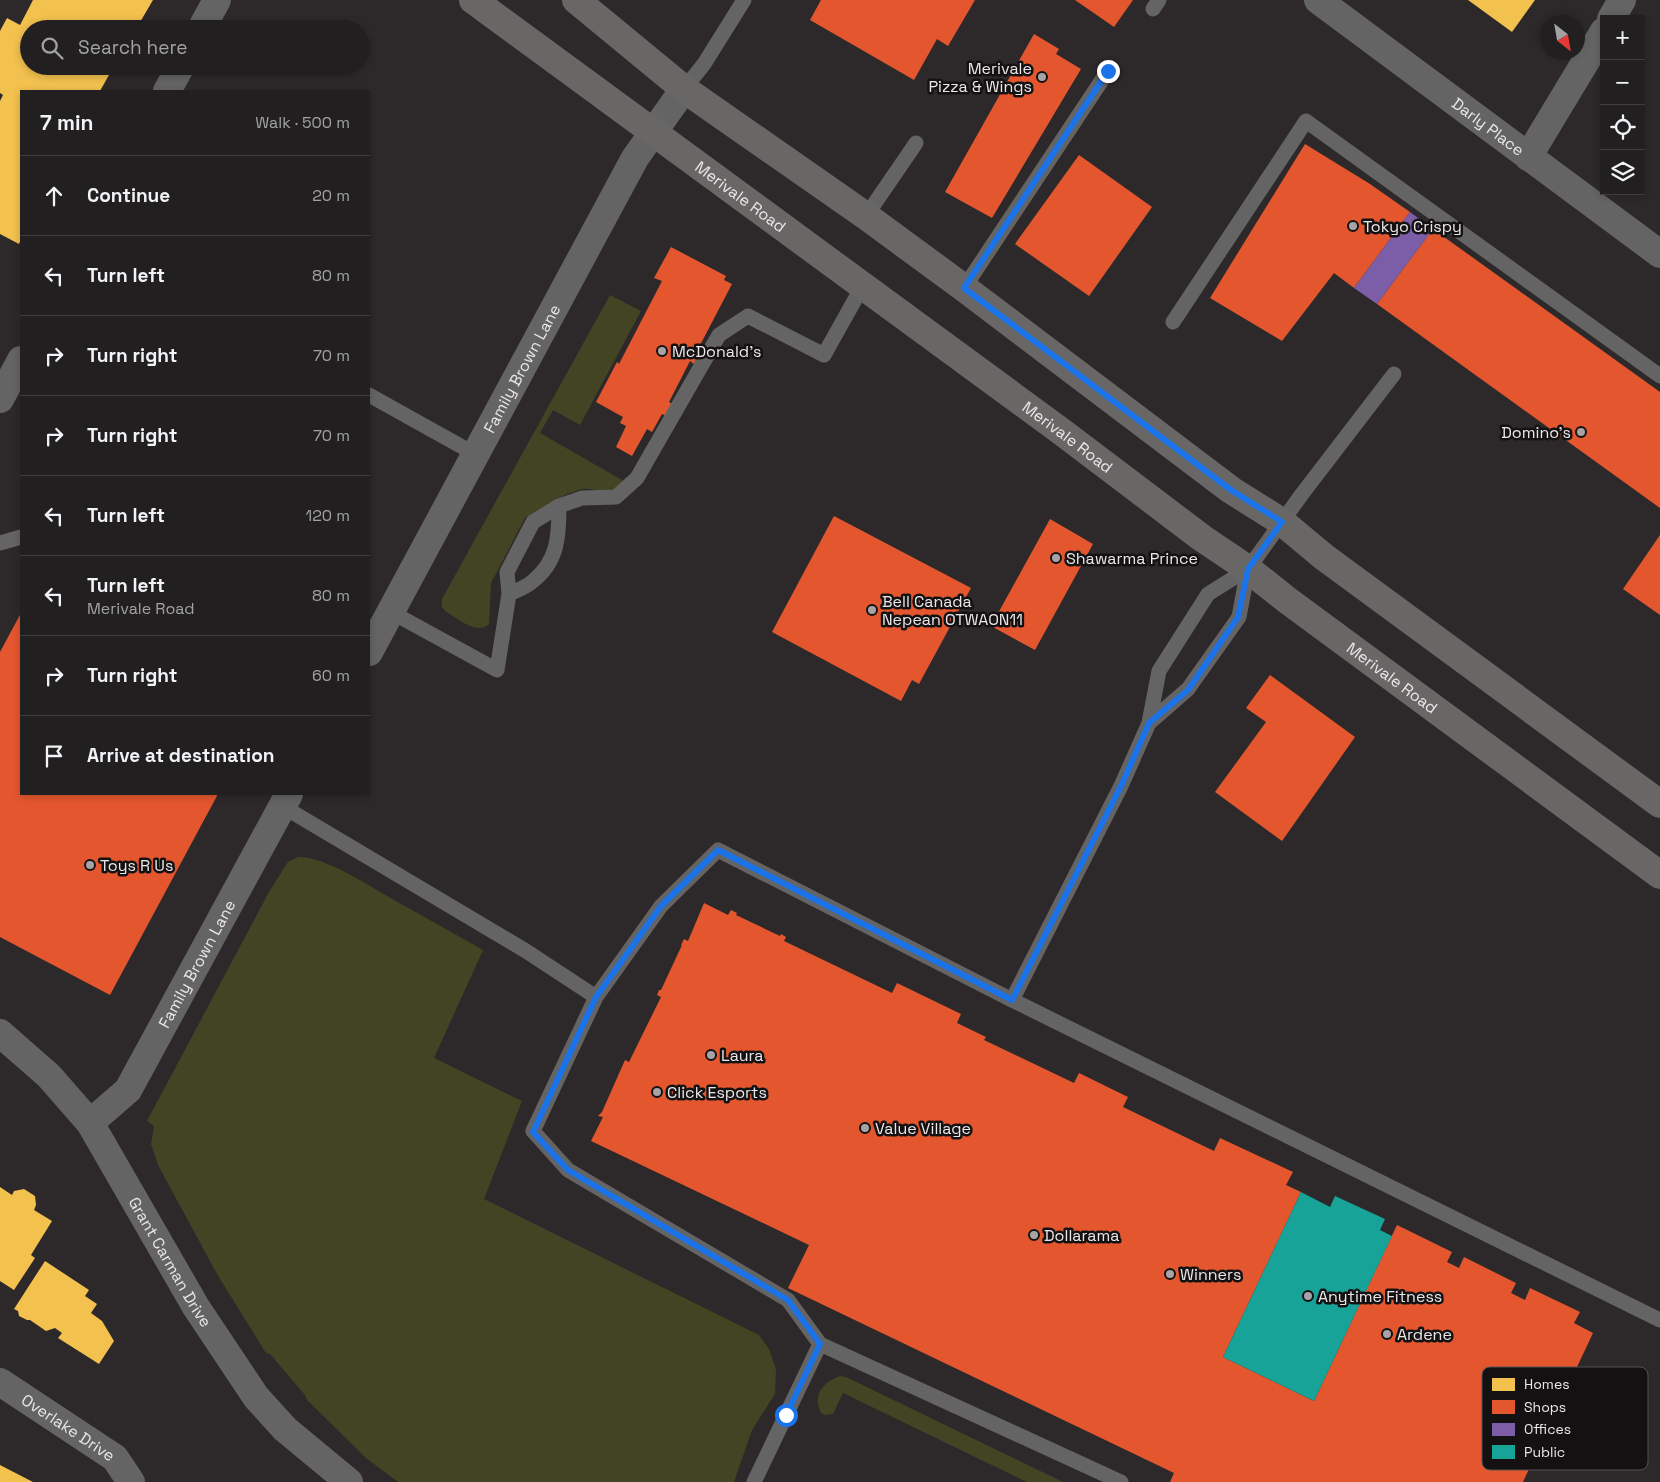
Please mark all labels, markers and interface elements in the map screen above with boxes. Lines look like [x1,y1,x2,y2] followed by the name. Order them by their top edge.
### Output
[1540,15,1585,60] north arrow
[1600,15,1645,195] map controls
[1600,15,1645,60] button: +
[20,20,370,75] search box
[38,34,66,62] icon: search
[78,35,188,60] text: Search here
[928,58,1032,97] place label: Merivale Pizza & Wings
[1097,60,1120,83] route end
[1600,60,1645,105] button: −
[1036,71,1048,83] marker: Merivale Pizza & Wings
[1447,93,1528,161] street label: Darly Place
[1600,105,1645,150] button: locate
[40,109,93,136] text: 7 min
[255,112,350,133] text: Walk · 500 m
[1600,150,1645,195] button: layers
[691,156,790,237] street label: Merivale Road
[40,182,68,210] icon: ahead
[87,183,170,208] text: Continue
[312,185,350,206] text: 20 m
[1363,216,1462,237] place label: Tokyo Crispy
[1347,220,1359,232] marker: Tokyo Crispy
[40,262,68,290] icon: left
[87,263,165,288] text: Turn left
[312,265,350,286] text: 80 m
[479,301,565,437] street label: Family Brown Lane
[672,341,762,362] place label: McDonald's
[40,342,68,370] icon: right
[87,343,177,368] text: Turn right
[313,345,350,366] text: 70 m
[656,345,668,357] marker: McDonald's
[1018,397,1117,478] street label: Merivale Road
[40,422,68,450] icon: right
[1501,422,1571,443] place label: Domino's
[87,423,177,448] text: Turn right
[313,425,350,446] text: 70 m
[1575,426,1587,438] marker: Domino's
[40,502,68,530] icon: left
[87,503,165,528] text: Turn left
[306,505,350,526] text: 120 m
[1066,548,1198,569] place label: Shawarma Prince
[1050,552,1062,564] marker: Shawarma Prince
[87,573,165,598] text: Turn left
[40,582,68,610] icon: left
[312,585,350,606] text: 80 m
[882,591,1023,630] place label: Bell Canada Nepean OTWAON11
[87,598,195,619] text: Merivale Road
[866,604,878,616] marker: Bell Canada Nepean OTWAON11
[1342,638,1441,718] street label: Merivale Road
[40,662,68,690] icon: right
[87,663,177,688] text: Turn right
[312,665,350,686] text: 60 m
[40,742,68,770] icon: arrive
[87,743,275,768] text: Arrive at destination
[100,855,173,876] place label: Toys R Us
[84,859,96,871] marker: Toys R Us
[154,896,241,1032] street label: Family Brown Lane
[721,1045,764,1066] place label: Laura
[705,1049,717,1061] marker: Laura
[667,1082,767,1103] place label: Click Esports
[651,1086,663,1098] marker: Click Esports
[875,1118,971,1139] place label: Value Village
[859,1122,871,1134] marker: Value Village
[124,1193,216,1331] street label: Grant Carman Drive
[1044,1225,1119,1246] place label: Dollarama
[1028,1229,1040,1241] marker: Dollarama
[1180,1264,1241,1285] place label: Winners
[1164,1268,1176,1280] marker: Winners
[1318,1286,1442,1307] place label: Anytime Fitness
[1302,1290,1314,1302] marker: Anytime Fitness
[1397,1324,1452,1345] place label: Ardene
[1381,1328,1393,1340] marker: Ardene
[1482,1367,1648,1470] legend
[1524,1375,1570,1393] text: Homes
[17,1389,119,1466] street label: Overlake Drive
[1524,1398,1566,1416] text: Shops
[775,1404,798,1427] route start
[1524,1420,1571,1438] text: Offices
[1524,1443,1565,1461] text: Public

